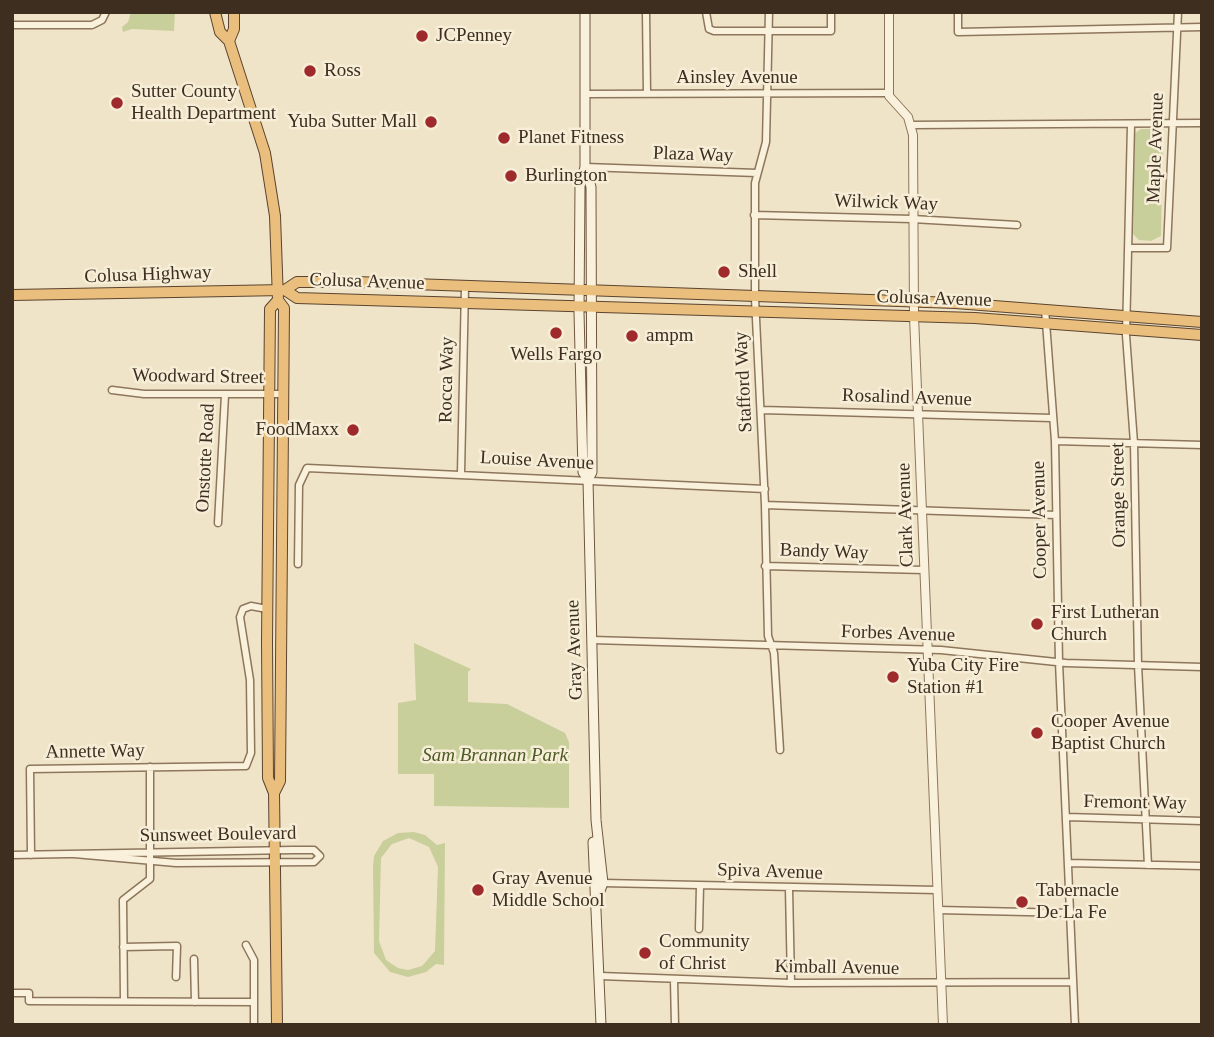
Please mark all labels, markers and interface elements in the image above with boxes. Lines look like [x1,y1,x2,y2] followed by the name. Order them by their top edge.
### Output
[436,25,512,47] place label: JCPenney
[414,28,430,44] marker: JCPenney
[324,60,361,82] place label: Ross
[302,63,318,79] marker: Ross
[676,67,798,89] street label: Ainsley Avenue
[131,81,276,125] place label: Sutter County Health Department
[1143,92,1169,204] street label: Maple Avenue
[109,95,125,111] marker: Sutter County Health Department
[287,111,417,133] place label: Yuba Sutter Mall
[423,114,439,130] marker: Yuba Sutter Mall
[518,127,624,149] place label: Planet Fitness
[496,130,512,146] marker: Planet Fitness
[653,142,733,168] street label: Plaza Way
[525,165,607,187] place label: Burlington
[503,168,519,184] marker: Burlington
[834,190,938,216] street label: Wilwick Way
[84,261,212,289] street label: Colusa Highway
[738,261,777,283] place label: Shell
[716,264,732,280] marker: Shell
[309,269,425,295] street label: Colusa Avenue
[876,286,992,312] street label: Colusa Avenue
[548,325,564,341] marker: Wells Fargo
[646,325,693,347] place label: ampm
[624,328,640,344] marker: ampm
[730,331,758,433] street label: Stafford Way
[435,337,459,423] street label: Rocca Way
[510,344,602,366] place label: Wells Fargo
[132,364,264,390] street label: Woodward Street
[842,384,972,412] street label: Rosalind Avenue
[192,403,220,513] street label: Onstotte Road
[256,419,339,441] place label: FoodMaxx
[345,422,361,438] marker: FoodMaxx
[1107,442,1131,548] street label: Orange Street
[479,447,595,475] street label: Louise Avenue
[1028,461,1052,579] street label: Cooper Avenue
[893,462,919,568] street label: Clark Avenue
[779,539,869,565] street label: Bandy Way
[562,599,588,701] street label: Gray Avenue
[1051,602,1159,646] place label: First Lutheran Church
[1029,616,1045,632] marker: First Lutheran Church
[841,621,955,647] street label: Forbes Avenue
[907,655,1019,699] place label: Yuba City Fire Station #1
[885,669,901,685] marker: Yuba City Fire Station #1
[1051,711,1169,755] place label: Cooper Avenue Baptist Church
[1029,725,1045,741] marker: Cooper Avenue Baptist Church
[45,740,145,764] street label: Annette Way
[422,745,568,767] park label: Sam Brannan Park
[1083,791,1187,815] street label: Fremont Way
[139,822,297,848] street label: Sunsweet Boulevard
[717,859,823,885] street label: Spiva Avenue
[492,868,604,912] place label: Gray Avenue Middle School
[1036,880,1119,924] place label: Tabernacle De La Fe
[470,882,486,898] marker: Gray Avenue Middle School
[1014,894,1030,910] marker: Tabernacle De La Fe
[659,931,750,975] place label: Community of Christ
[637,945,653,961] marker: Community of Christ
[774,956,900,980] street label: Kimball Avenue

